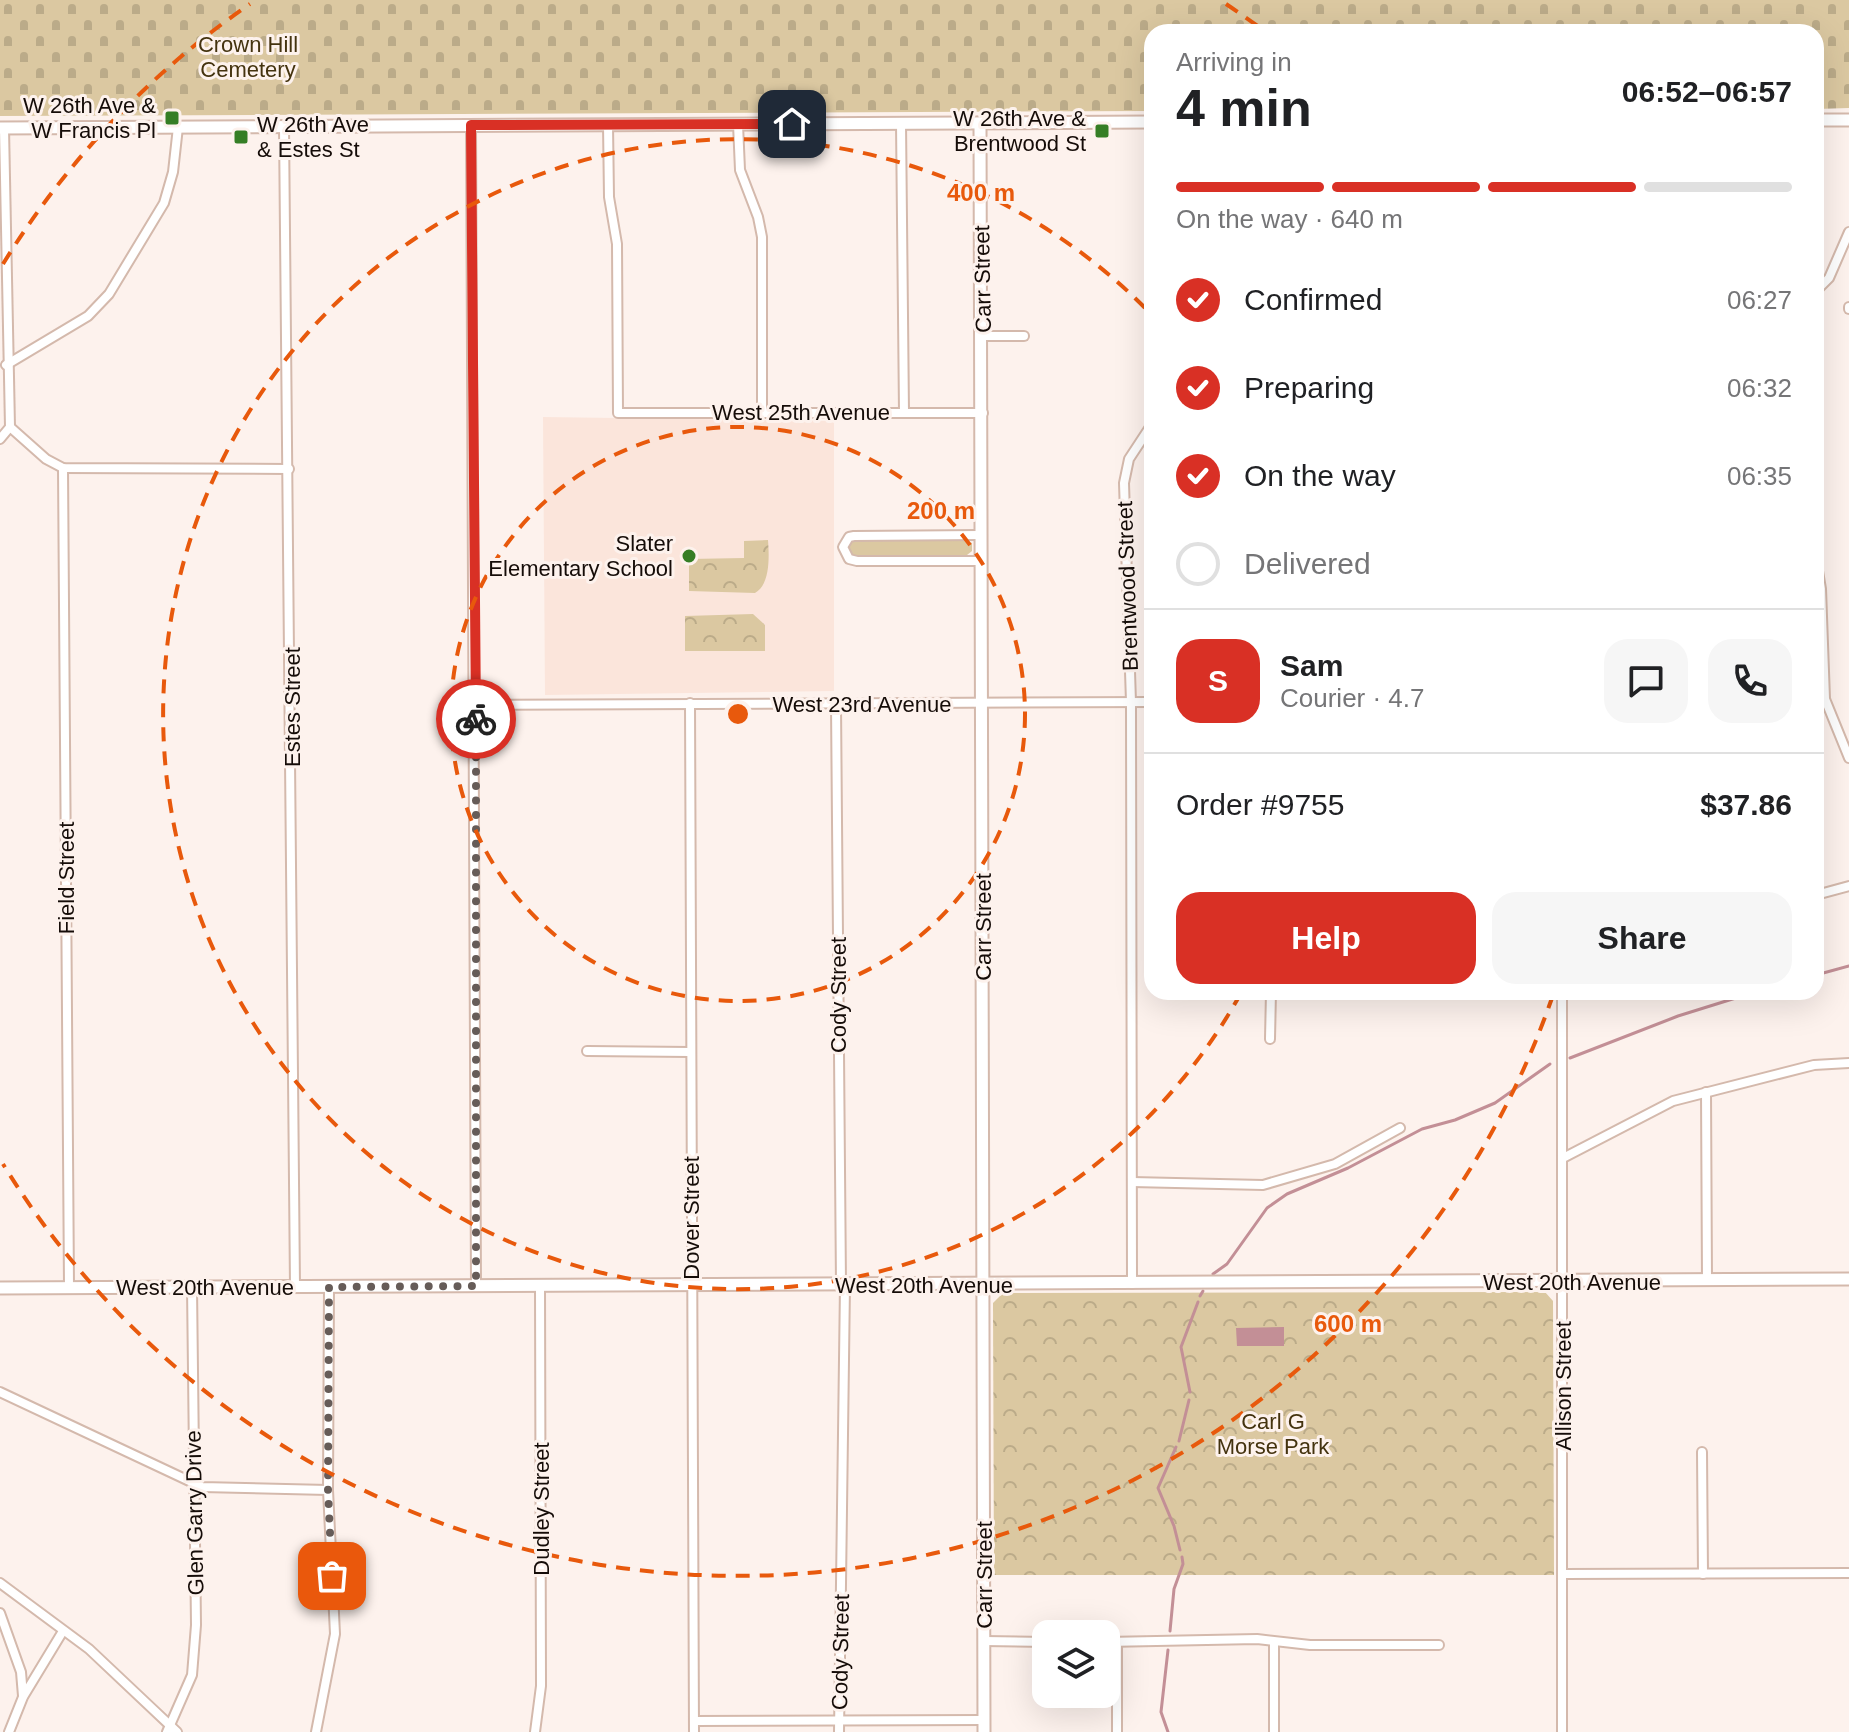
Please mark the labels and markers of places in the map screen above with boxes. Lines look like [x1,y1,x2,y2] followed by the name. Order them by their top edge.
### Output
[758,90,826,158] pin
[23,93,156,143] place label: W 26th Ave & W Francis Pl
[953,106,1086,156] place label: W 26th Ave & Brentwood St
[163,109,181,127] marker: W 26th Ave & W Francis Pl
[257,112,369,162] place label: W 26th Ave & Estes St
[1093,122,1111,140] marker: W 26th Ave & Brentwood St
[232,128,250,146] marker: W 26th Ave & Estes St
[488,531,673,581] place label: Slater Elementary School
[680,547,698,565] marker: Slater Elementary School
[724,700,752,728] centre of rings
[298,1542,366,1610] pin

